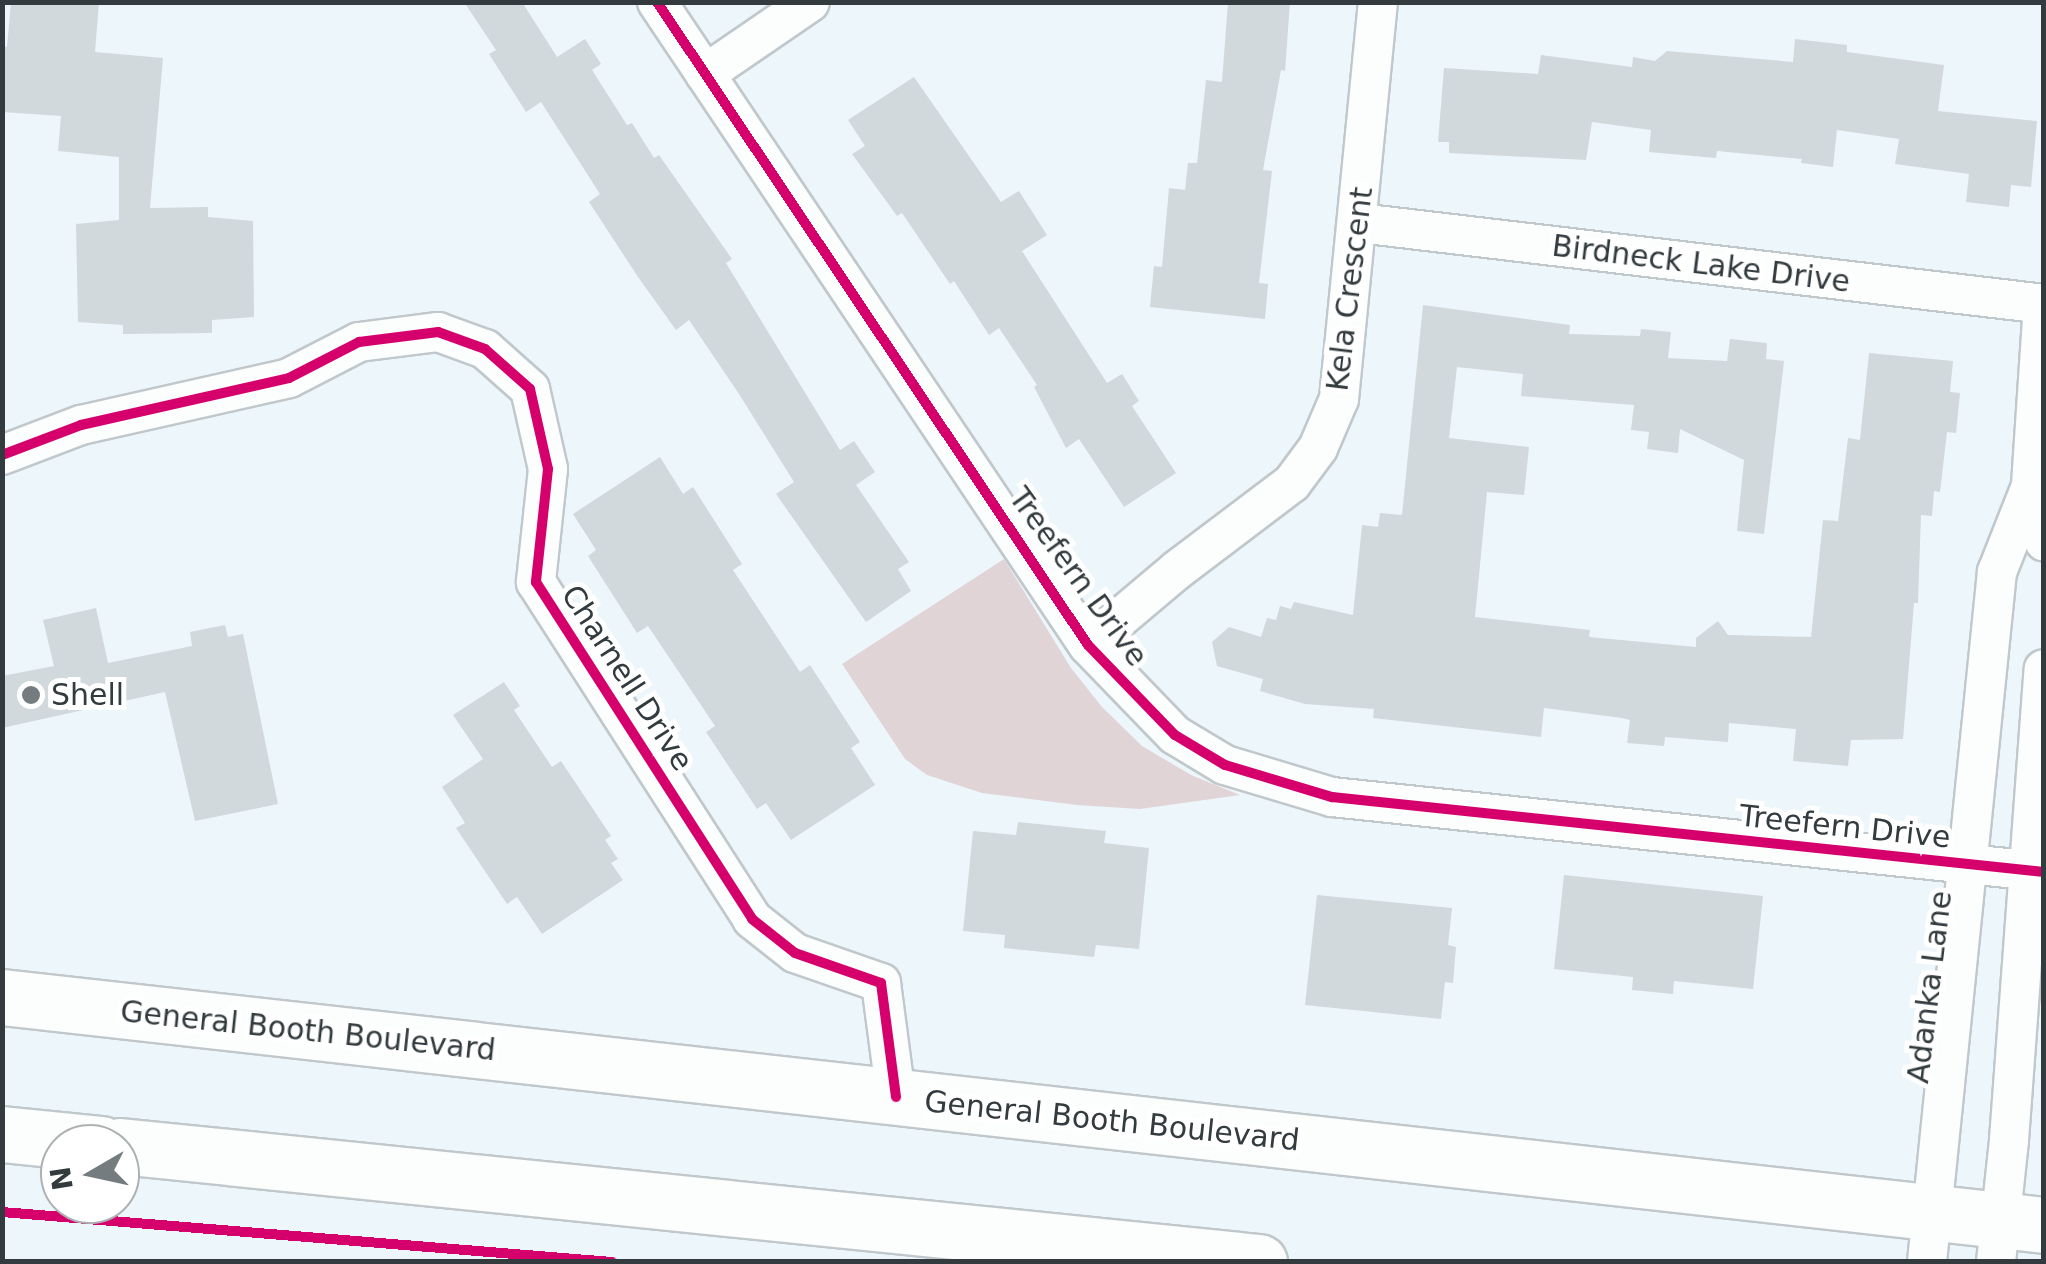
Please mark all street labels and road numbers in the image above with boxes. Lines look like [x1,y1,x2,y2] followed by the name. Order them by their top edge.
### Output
[1320,185,1380,393] street label: Kela Crescent
[1550,228,1852,300] street label: Birdneck Lake Drive
[1001,481,1155,673] street label: Treefern Drive
[554,579,700,777] street label: Charnell Drive
[1738,798,1952,856] street label: Treefern Drive
[1900,889,1960,1085] street label: Adanka Lane
[119,993,497,1069] street label: General Booth Boulevard
[923,1083,1301,1159] street label: General Booth Boulevard

